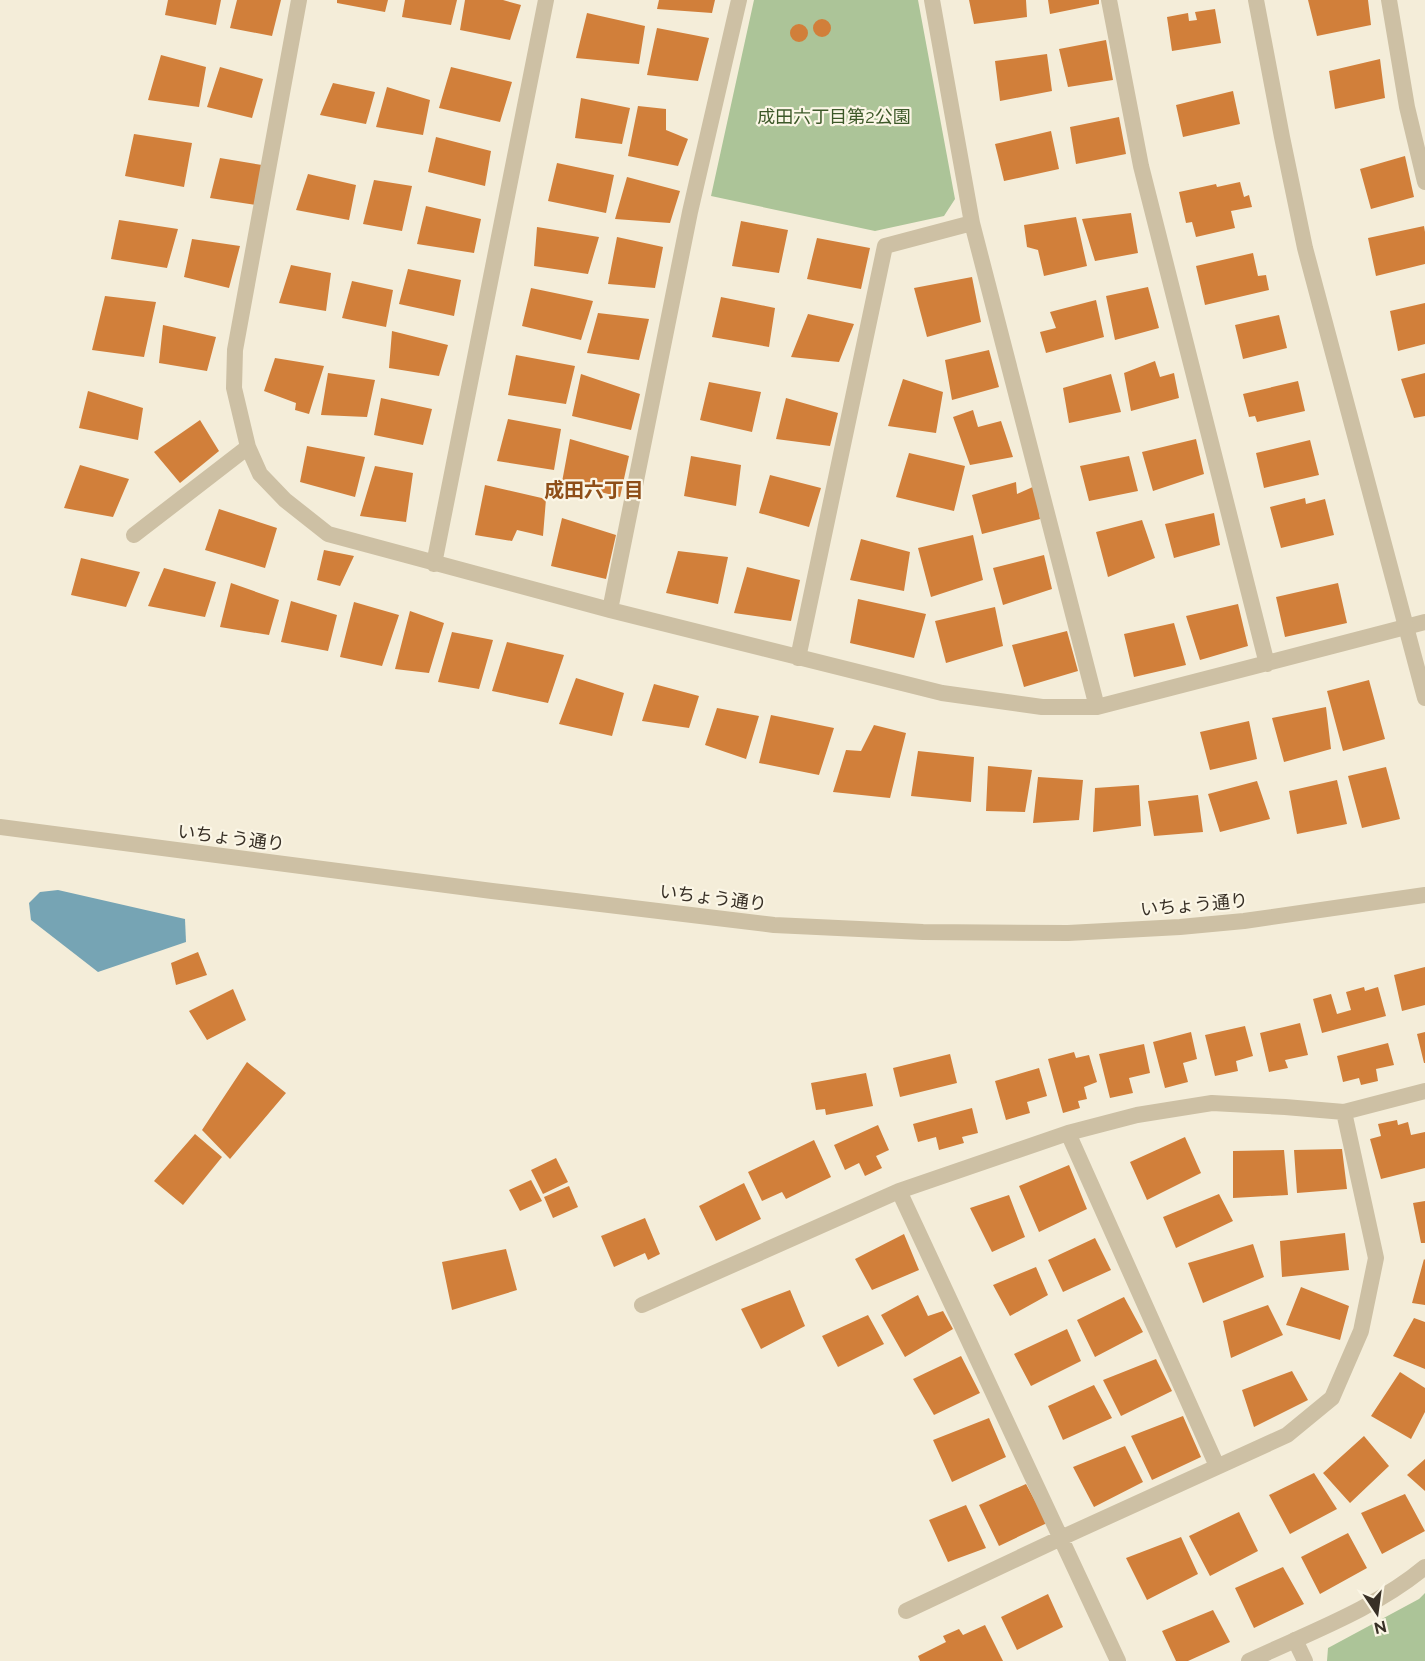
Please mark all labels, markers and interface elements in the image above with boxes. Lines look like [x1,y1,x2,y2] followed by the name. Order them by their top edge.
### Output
[757,106,911,127] park label: 成田六丁目第2公園
[544,478,644,502] district label: 成田六丁目
[176,821,286,855] street label: いちょう通り
[658,881,768,915] street label: いちょう通り
[1139,889,1249,920] street label: いちょう通り
[1347,1583,1407,1643] north arrow
[1372,1616,1388,1638] text: N

